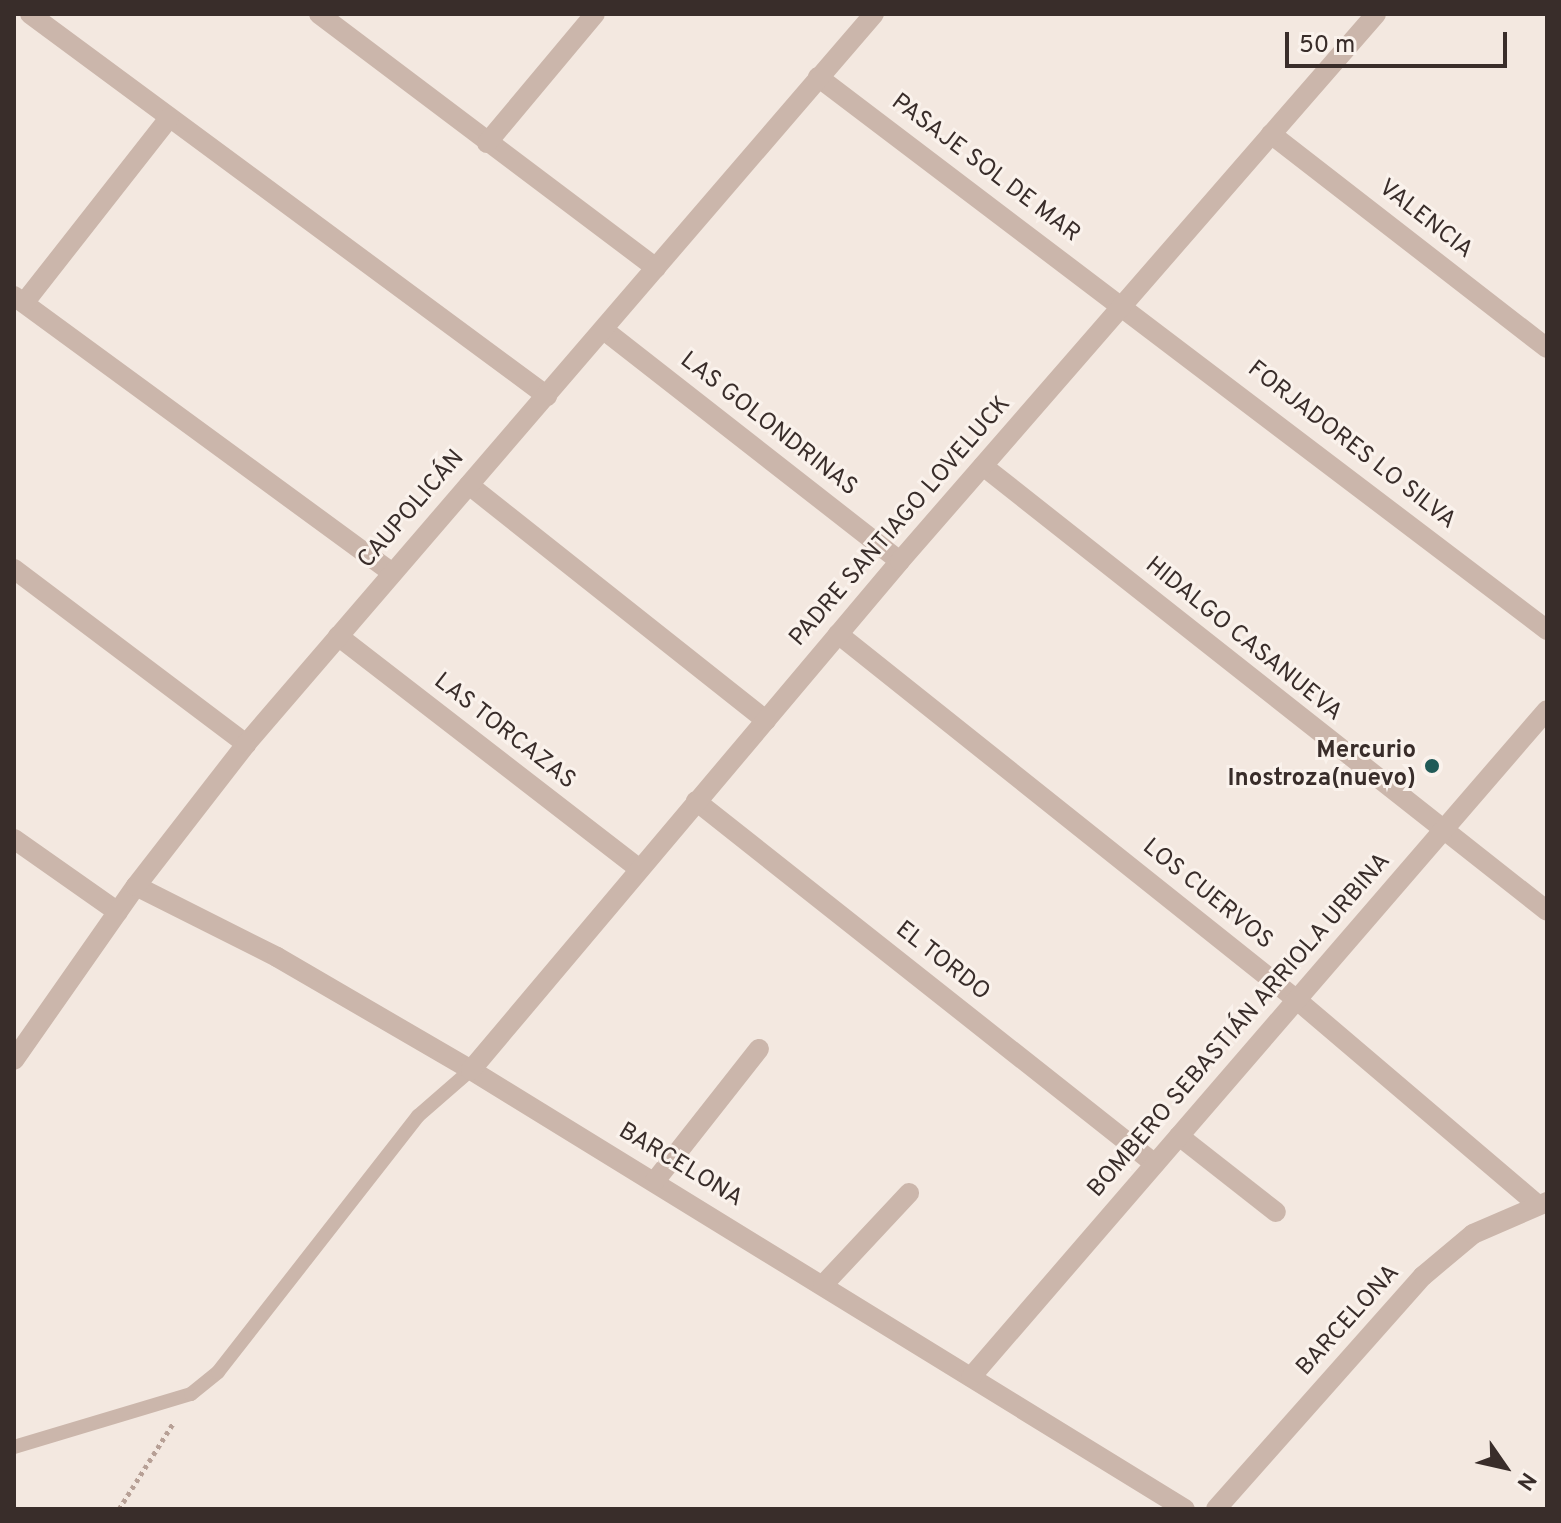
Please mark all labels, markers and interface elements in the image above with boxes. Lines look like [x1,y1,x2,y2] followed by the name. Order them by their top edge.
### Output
[1289,16,1511,66] scale bar
[1299,31,1355,61] text: 50 m
[885,88,1085,250] street label: PASAJE SOL DE MAR
[1372,174,1478,266] street label: VALENCIA
[674,347,862,503] street label: LAS GOLONDRINAS
[1241,356,1461,536] street label: FORJADORES LO SILVA
[784,391,1018,653] street label: PADRE SANTIAGO LOVELUCK
[353,445,471,575] street label: CAUPOLICÁN
[1139,552,1347,728] street label: HIDALGO CASANUEVA
[427,667,581,797] street label: LAS TORCAZAS
[1227,738,1416,794] place label: Mercurio Inostroza(nuevo)
[1423,757,1441,775] marker: Mercurio Inostroza(nuevo)
[1136,834,1278,956] street label: LOS CUERVOS
[1082,847,1398,1205] street label: BOMBERO SEBASTIÁN ARRIOLA URBINA
[888,916,996,1008] street label: EL TORDO
[613,1118,747,1214] street label: BARCELONA
[1292,1259,1406,1383] street label: BARCELONA
[1465,1427,1545,1507] north arrow
[1510,1467,1541,1495] text: N

